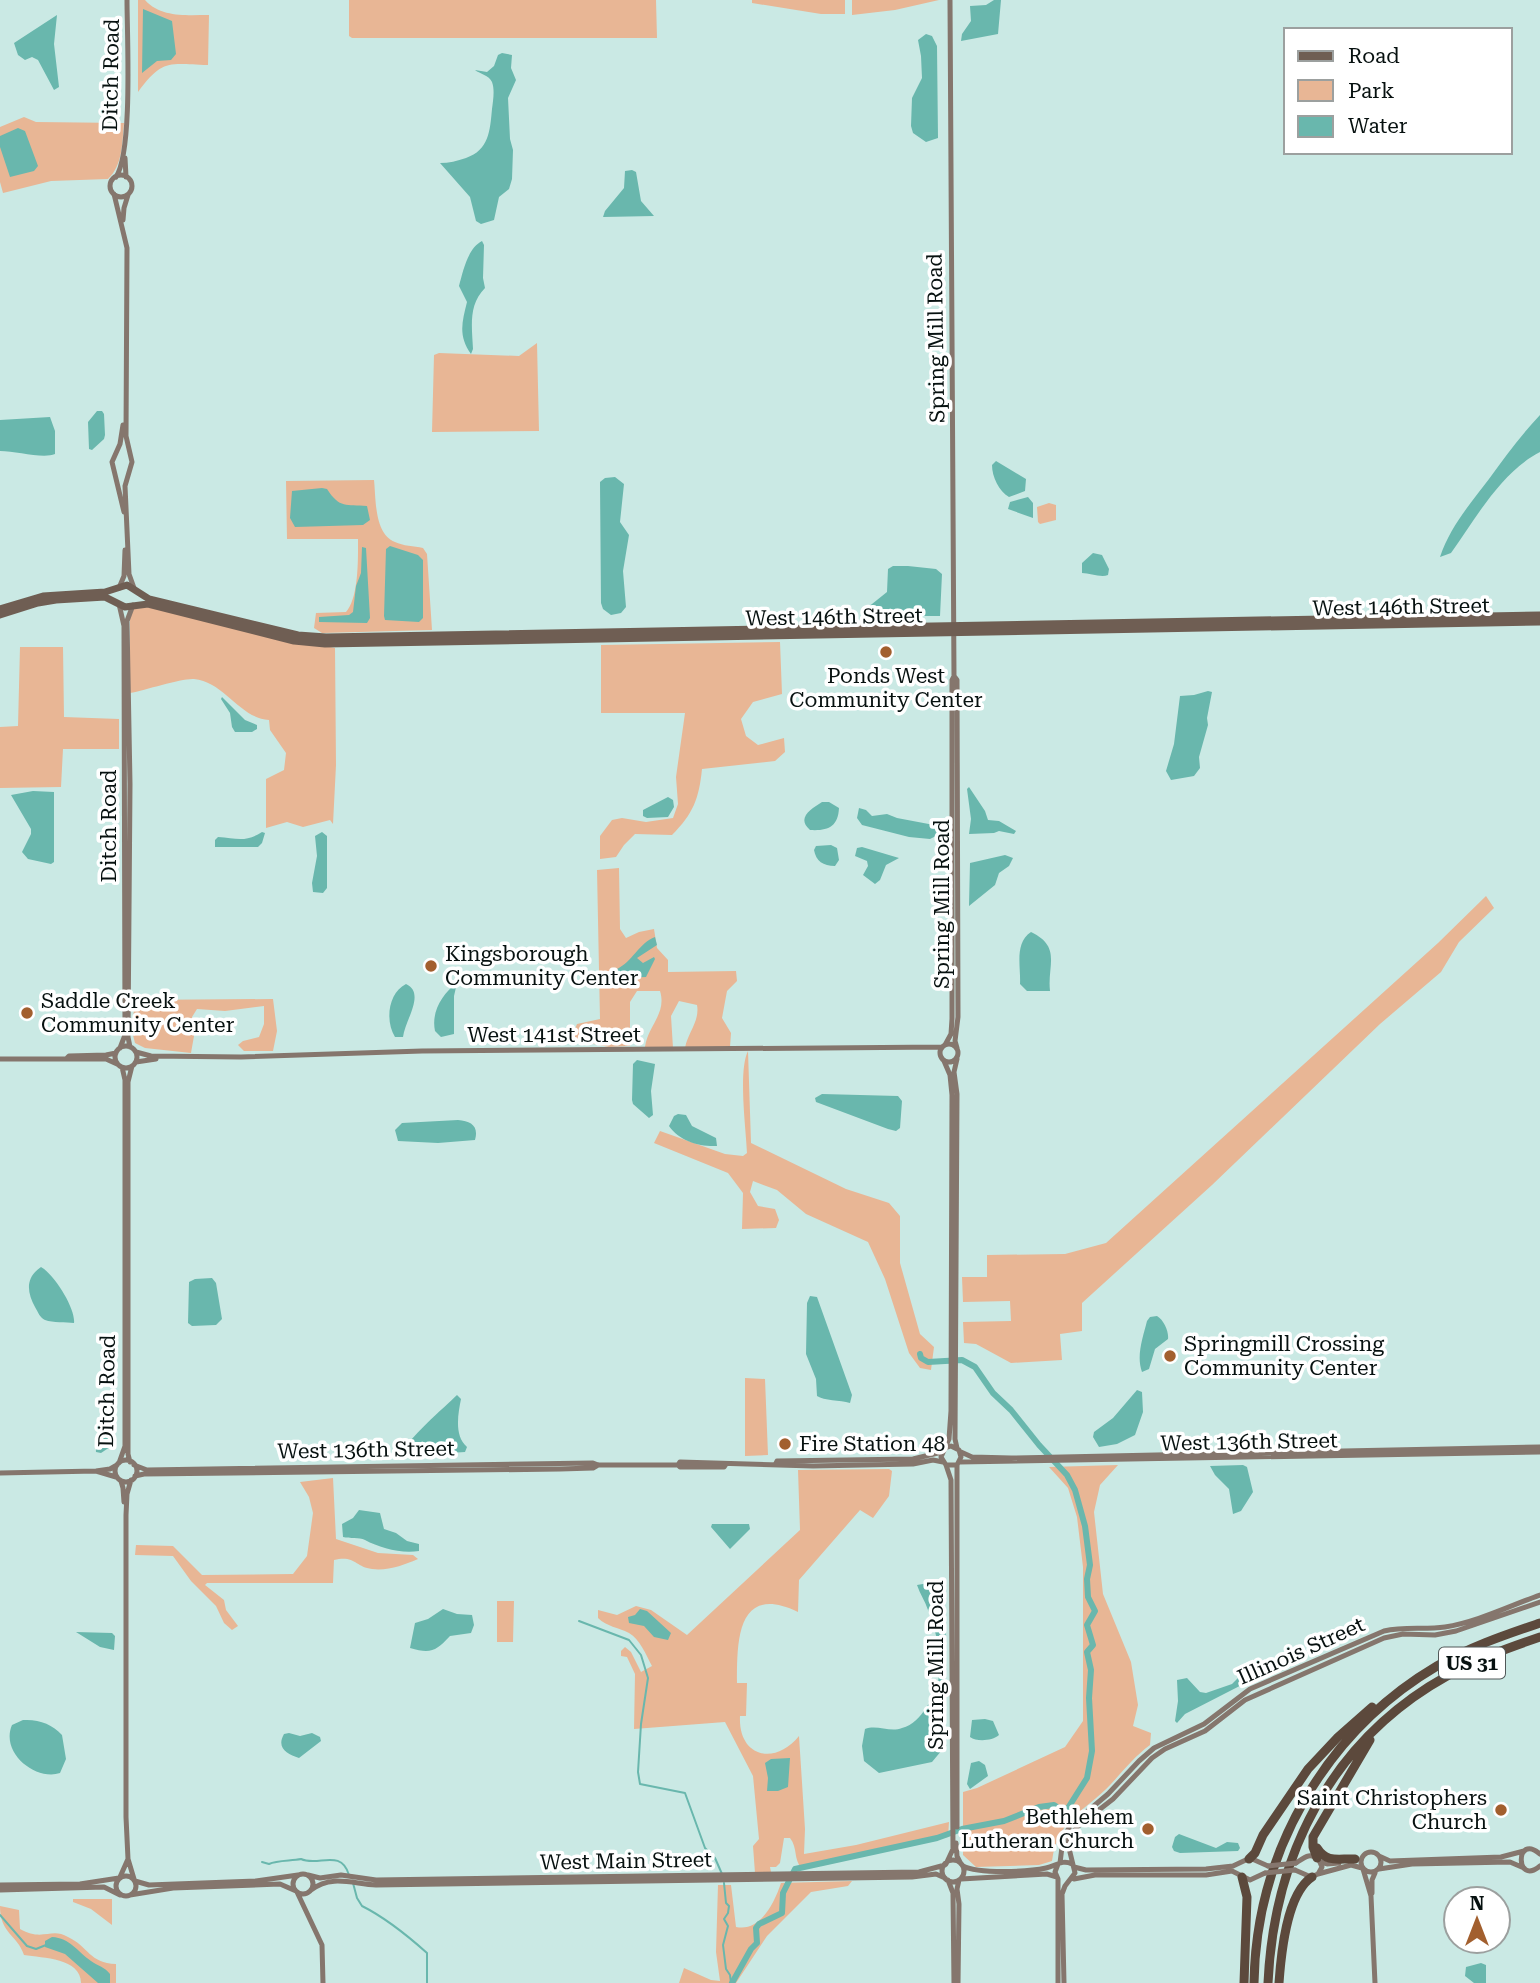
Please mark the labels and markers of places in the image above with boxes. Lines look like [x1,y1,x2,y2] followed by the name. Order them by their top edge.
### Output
[878,644,894,660] marker: Ponds West Community Center
[789,664,983,712] place label: Ponds West Community Center
[445,942,639,990] place label: Kingsborough Community Center
[423,958,439,974] marker: Kingsborough Community Center
[41,989,235,1037] place label: Saddle Creek Community Center
[19,1005,35,1021] marker: Saddle Creek Community Center
[1184,1332,1384,1380] place label: Springmill Crossing Community Center
[1162,1348,1178,1364] marker: Springmill Crossing Community Center
[799,1432,945,1456] place label: Fire Station 48
[777,1436,793,1452] marker: Fire Station 48
[1297,1786,1487,1834] place label: Saint Christophers Church
[1493,1802,1509,1818] marker: Saint Christophers Church
[961,1805,1134,1853] place label: Bethlehem Lutheran Church
[1140,1821,1156,1837] marker: Bethlehem Lutheran Church

